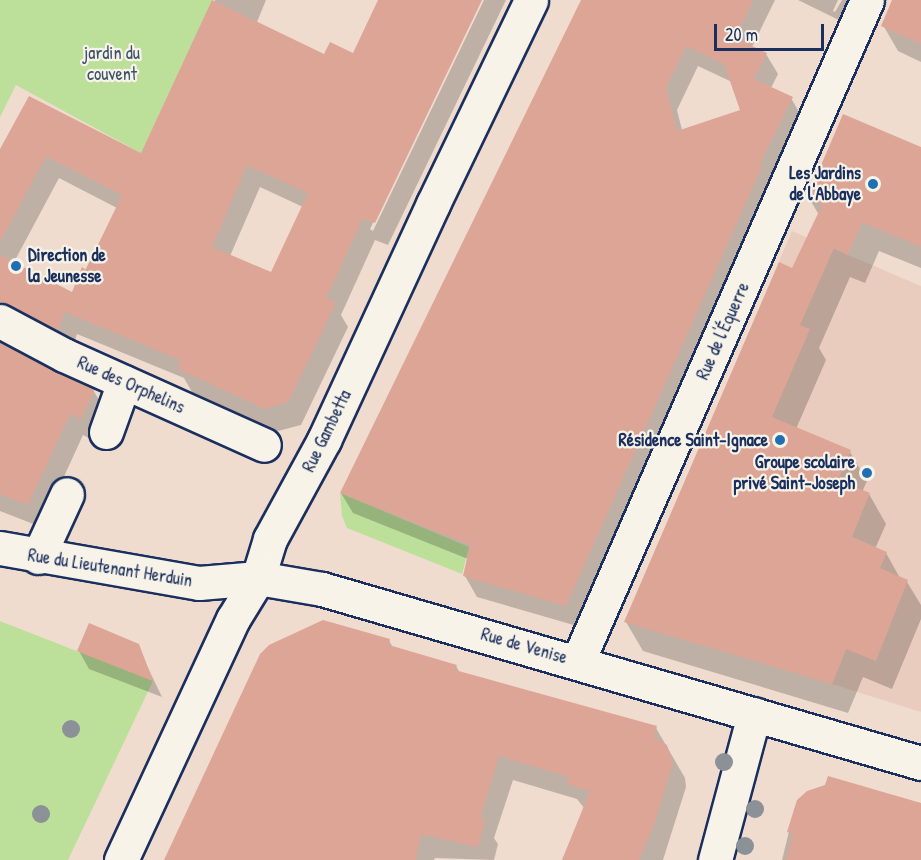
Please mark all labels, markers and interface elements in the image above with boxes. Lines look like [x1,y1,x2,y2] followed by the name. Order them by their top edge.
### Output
[717,12,826,50] scale bar
[725,22,758,47] text: 20 m
[84,43,140,86] park label: jardin du couvent
[789,163,861,206] place label: Les Jardins de l'Abbaye
[866,177,880,191] marker: Les Jardins de l'Abbaye
[28,245,106,288] place label: Direction de la Jeunesse
[9,259,23,273] marker: Direction de la Jeunesse
[692,279,754,383] street label: Rue de l'Équerre
[74,352,188,418] street label: Rue des Orphelins
[298,386,356,476] street label: Rue Gambetta
[619,429,768,451] place label: Résidence Saint-Ignace
[773,433,787,447] marker: Résidence Saint-Ignace
[734,452,855,494] place label: Groupe scolaire privé Saint-Joseph
[860,466,874,480] marker: Groupe scolaire privé Saint-Joseph
[26,544,194,592] street label: Rue du Lieutenant Herduin
[478,623,570,669] street label: Rue de Venise

